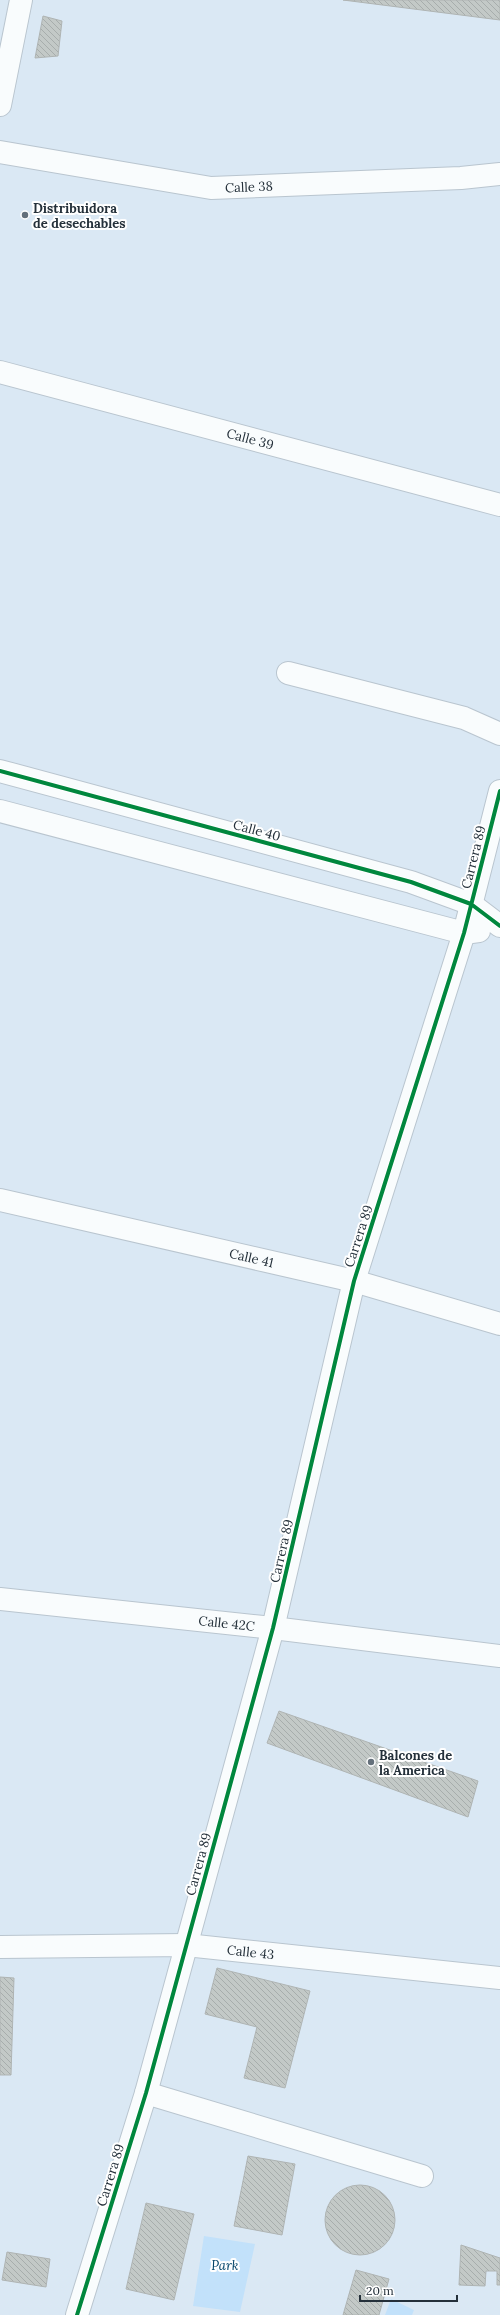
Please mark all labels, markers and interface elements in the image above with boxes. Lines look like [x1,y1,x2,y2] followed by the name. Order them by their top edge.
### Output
[225,178,273,196] street label: Calle 38
[33,200,126,232] place label: Distribuidora de desechables
[20,210,30,220] marker: Distribuidora de desechables
[225,425,276,453] street label: Calle 39
[231,816,282,845] street label: Calle 40
[457,824,490,890] street label: Carrera 89
[340,1203,377,1269] street label: Carrera 89
[227,1245,276,1271] street label: Calle 41
[266,1518,297,1584] street label: Carrera 89
[198,1612,256,1635] street label: Calle 42C
[379,1747,452,1779] place label: Balcones de la America
[366,1757,376,1767] marker: Balcones de la America
[182,1831,215,1897] street label: Carrera 89
[226,1941,275,1963] street label: Calle 43
[93,2142,128,2208] street label: Carrera 89
[211,2257,239,2274] park label: Park
[360,2277,457,2303] scale bar
[366,2283,394,2298] text: 20 m

